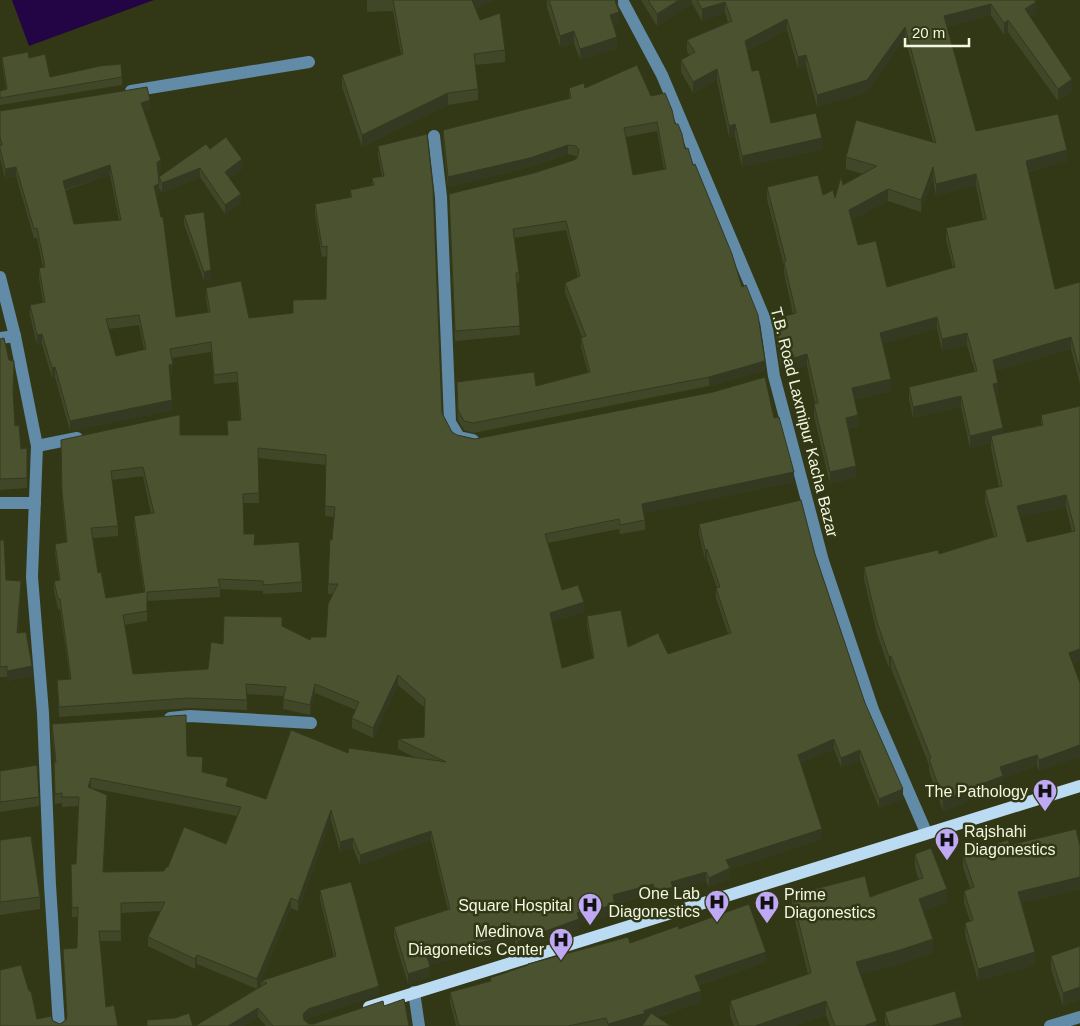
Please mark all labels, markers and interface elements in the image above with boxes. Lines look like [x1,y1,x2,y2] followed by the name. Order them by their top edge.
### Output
[905,15,969,47] scale bar
[912,24,945,41] text: 20 m
[768,305,842,540] street label: T.B. Road Laxmipur Kacha Bazar
[1032,778,1058,812] hospital icon: The Pathology
[925,783,1028,800] place label: The Pathology
[964,823,1056,858] place label: Rajshahi Diagonestics
[934,827,960,861] hospital icon: Rajshahi Diagonestics
[608,885,700,920] place label: One Lab Diagonestics
[784,886,876,921] place label: Prime Diagonestics
[704,889,730,923] hospital icon: One Lab Diagonestics
[754,890,780,924] hospital icon: Prime Diagonestics
[577,892,603,926] hospital icon: Square Hospital
[458,897,572,914] place label: Square Hospital
[408,923,545,958] place label: Medinova Diagonetics Center
[548,927,574,961] hospital icon: Medinova Diagonetics Center

